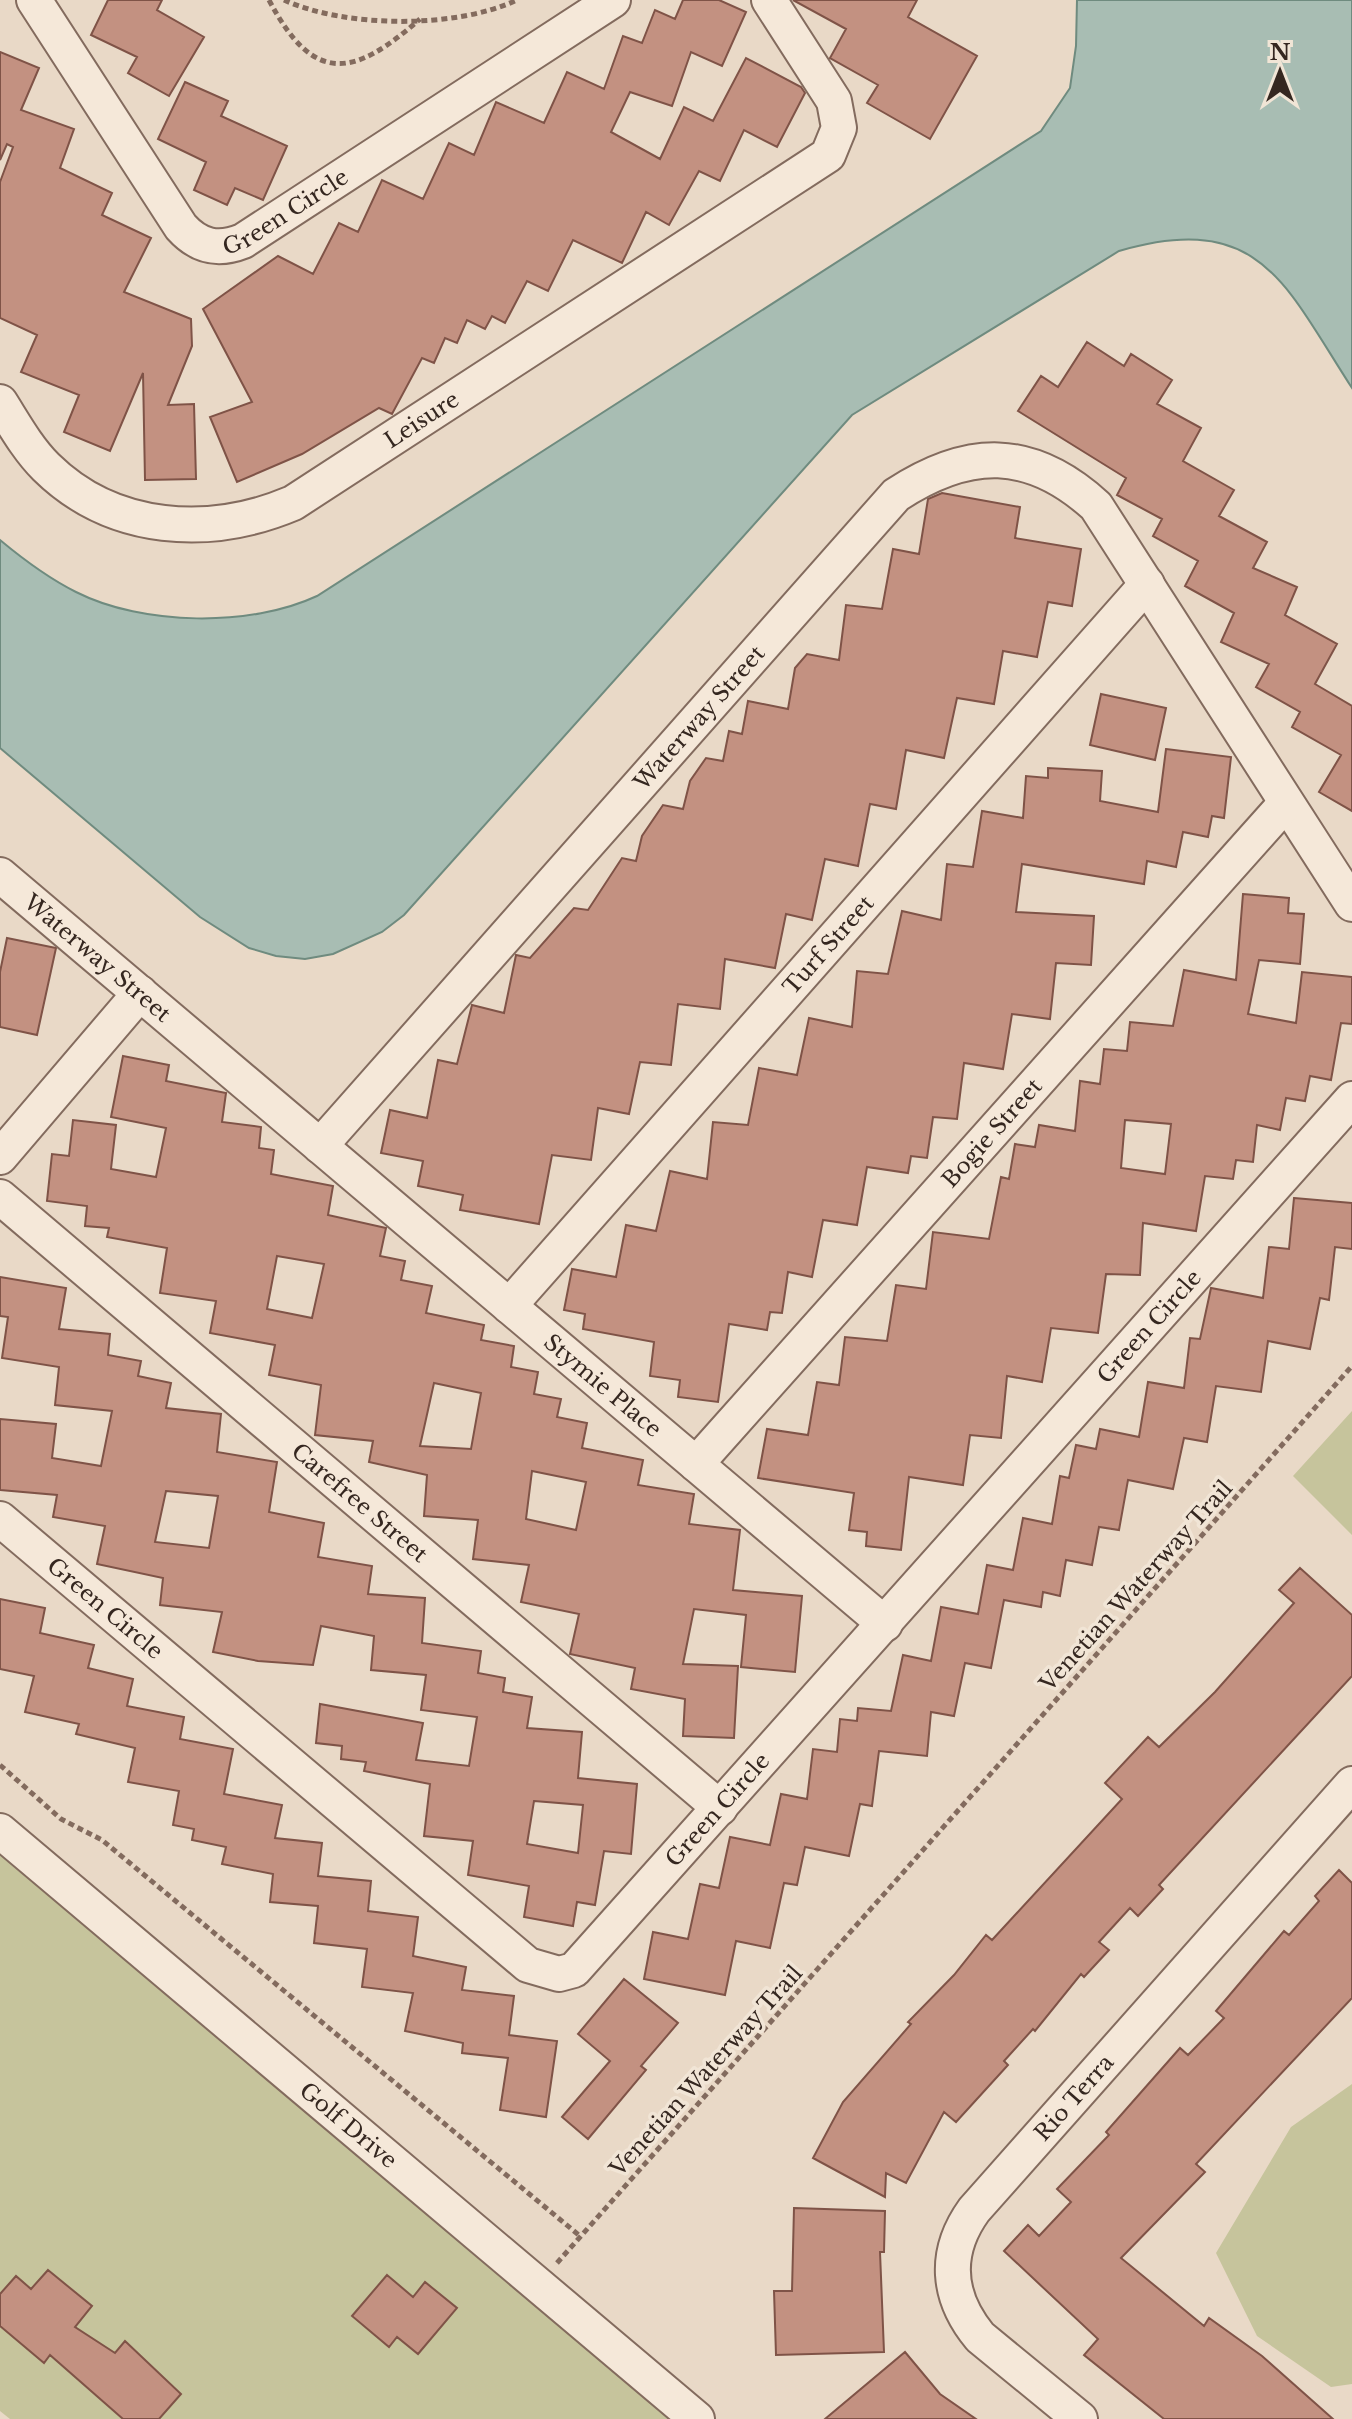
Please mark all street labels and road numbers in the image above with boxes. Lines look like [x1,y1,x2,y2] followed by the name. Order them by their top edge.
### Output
[220,163,353,260] street label: Green Circle
[379,385,464,454] street label: Leisure
[627,639,770,796] street label: Waterway Street
[18,887,177,1028] street label: Waterway Street
[777,889,880,1000] street label: Turf Street
[936,1072,1048,1193] street label: Bogie Street
[1091,1264,1207,1389] street label: Green Circle
[539,1328,667,1443] street label: Stymie Place
[286,1437,434,1568] street label: Carefree Street
[1033,1475,1238,1698] street label: Venetian Waterway Trail
[42,1552,169,1665] street label: Green Circle
[660,1747,775,1872] street label: Green Circle
[603,1960,808,2183] street label: Venetian Waterway Trail
[1028,2048,1120,2146] street label: Rio Terra
[294,2076,403,2174] street label: Golf Drive

